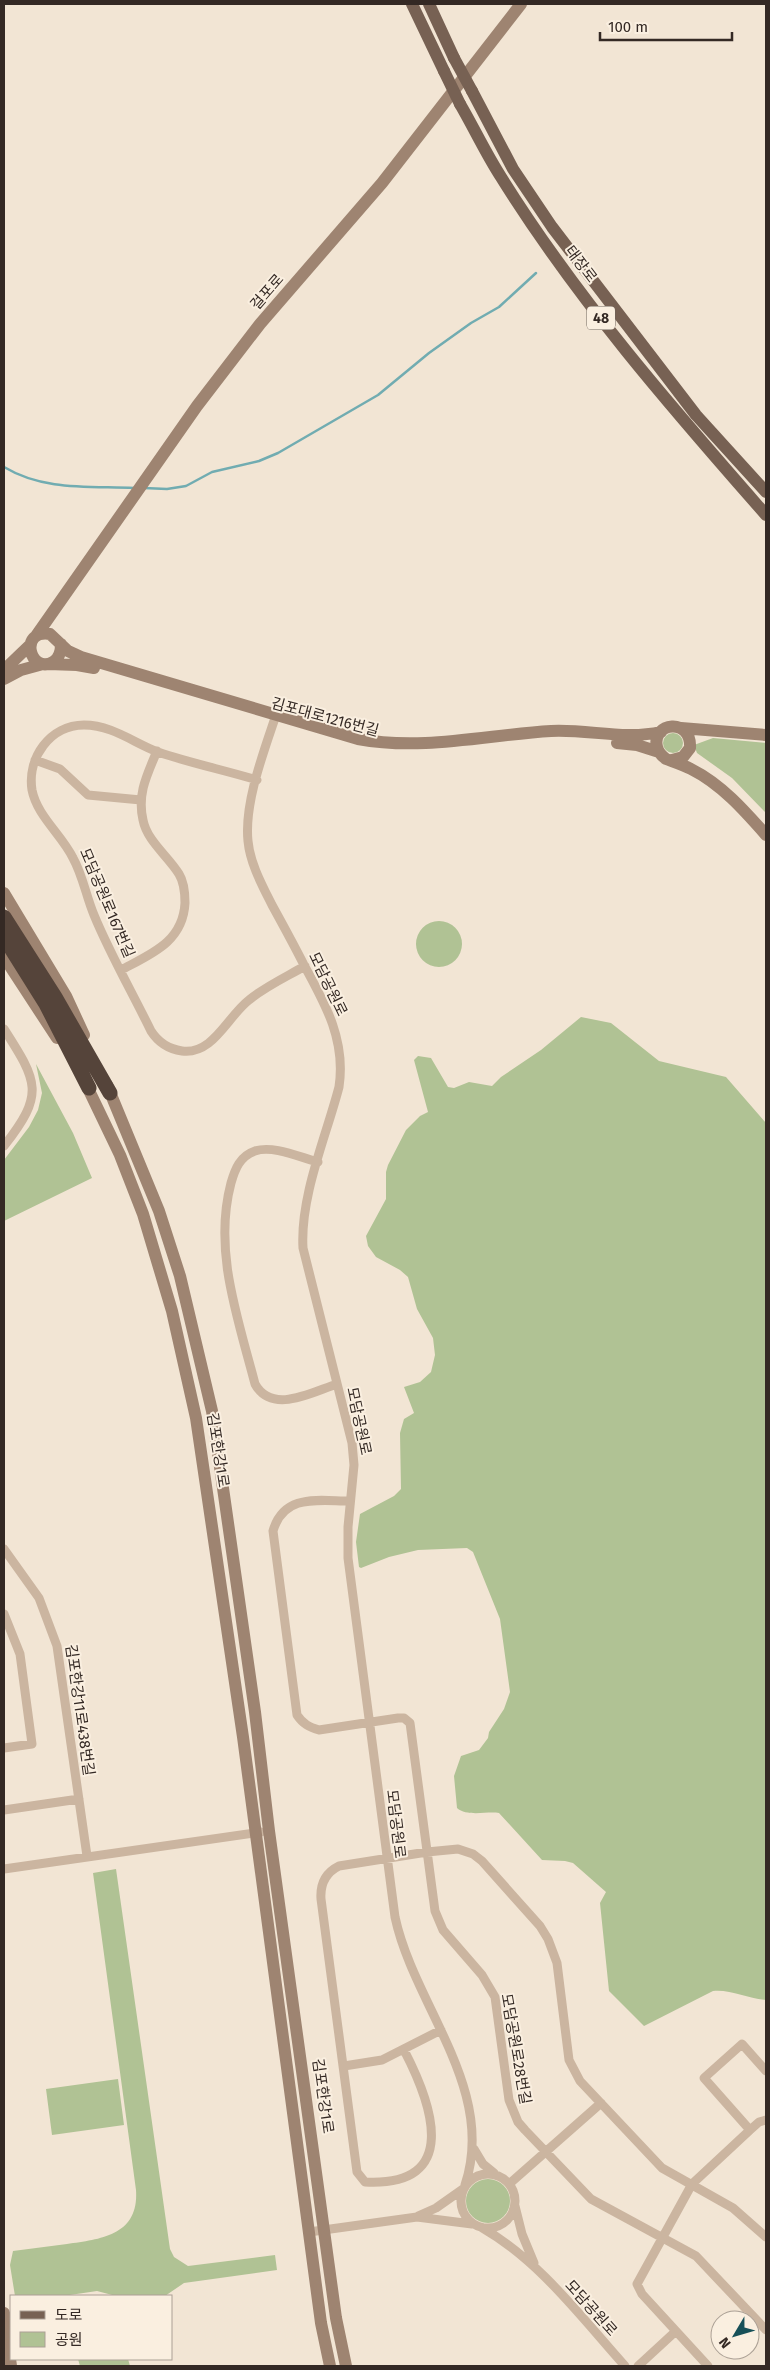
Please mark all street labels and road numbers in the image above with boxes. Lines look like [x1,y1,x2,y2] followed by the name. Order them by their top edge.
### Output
[561,242,601,286] street label: 태장로
[247,270,287,314] street label: 걸포로
[587,306,615,330] road number: 48
[269,694,381,740] street label: 김포대로1216번길
[76,845,138,961] street label: 모담공원로167번길
[305,949,351,1019] street label: 모담공원로
[343,1385,375,1457] street label: 모담공원로
[203,1411,233,1489] street label: 김포한강1로
[62,1643,98,1777] street label: 김포한강11로438번길
[383,1789,409,1859] street label: 모담공원로
[497,1992,535,2106] street label: 모담공원로28번길
[309,2057,337,2135] street label: 김포한강1로
[561,2276,621,2340] street label: 모담공원로

